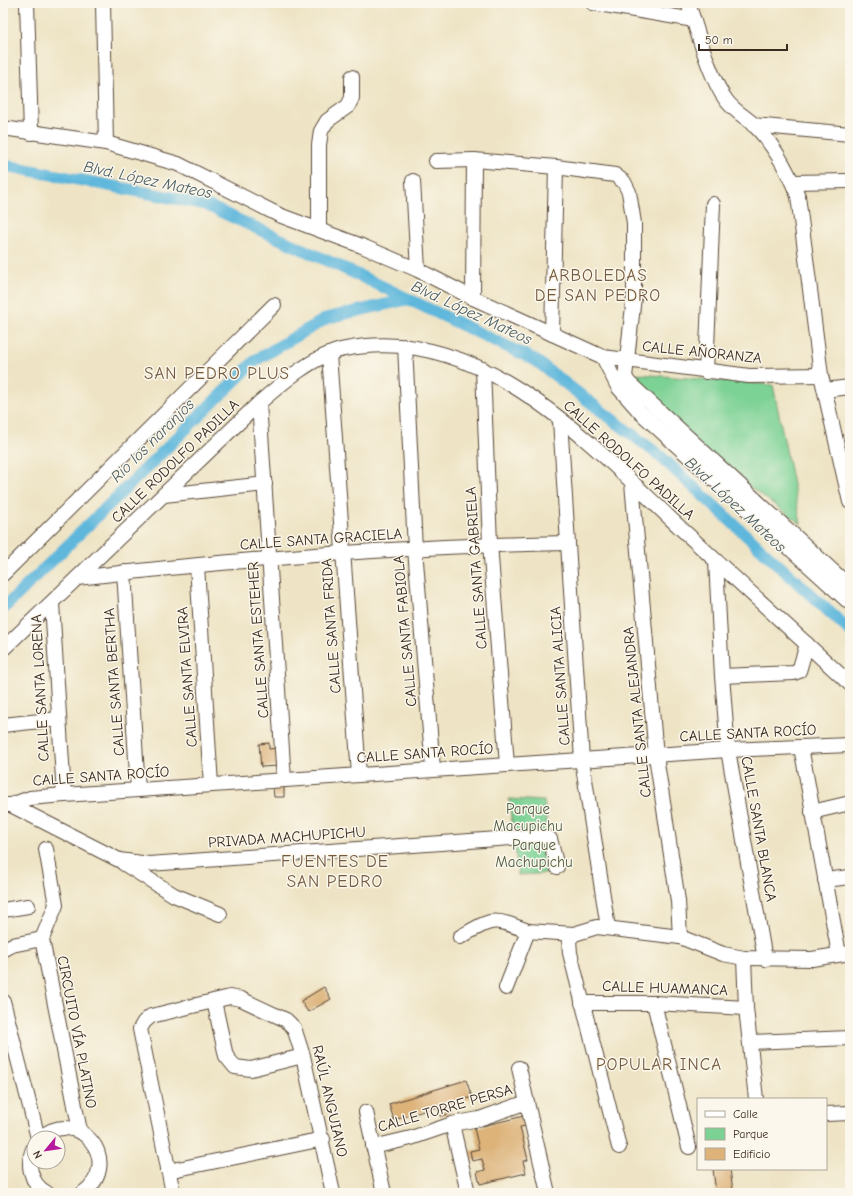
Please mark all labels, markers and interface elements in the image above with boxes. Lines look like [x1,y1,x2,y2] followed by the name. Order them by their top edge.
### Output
[699,26,787,52] scale bar
[705,33,733,47] text: 50 m
[82,158,214,202] water label: Blvd. López Mateos
[535,266,661,305] district label: ARBOLEDAS DE SAN PEDRO
[408,277,535,349] water label: Blvd. López Mateos
[641,337,763,367] street label: CALLE AÑORANZA
[144,364,290,383] district label: SAN PEDRO PLUS
[107,395,198,486] water label: Rio los naranjos
[108,395,243,527] street label: CALLE RODOLFO PADILLA
[560,396,698,524] street label: CALLE RODOLFO PADILLA
[681,454,790,556] water label: Blvd. López Mateos
[461,486,491,650] street label: CALLE SANTA GABRIELA
[239,524,403,554] street label: CALLE SANTA GRACIELA
[389,554,421,707] street label: CALLE SANTA FABIOLA
[317,557,345,694] street label: CALLE SANTA FRIDA
[244,561,272,719] street label: CALLE SANTA ESTEHER
[546,605,574,746] street label: CALLE SANTA ALICIA
[173,606,201,748] street label: CALLE SANTA ELVIRA
[100,607,128,757] street label: CALLE SANTA BERTHA
[27,614,53,762] street label: CALLE SANTA LORENA
[619,625,655,798] street label: CALLE SANTA ALEJANDRA
[679,719,817,746] street label: CALLE SANTA ROCÍO
[356,738,494,767] street label: CALLE SANTA ROCÍO
[737,755,781,903] street label: CALLE SANTA BLANCA
[32,761,170,790] street label: CALLE SANTA ROCÍO
[493,800,563,835] park label: Parque Macupichu
[208,823,366,851] street label: PRIVADA MACHUPICHU
[495,836,573,871] park label: Parque Machupichu
[281,852,389,891] district label: FUENTES DE SAN PEDRO
[53,954,102,1110] street label: CIRCUITO VÍA PLATINO
[602,977,728,999] street label: CALLE HUAMANCA
[308,1043,353,1159] street label: RAÚL ANGUIANO
[596,1055,722,1074] district label: POPULAR INCA
[376,1080,515,1136] street label: CALLE TORRE PERSA
[697,1098,827,1170] legend
[733,1107,758,1121] text: Calle
[733,1127,768,1141] text: Parque
[26,1130,66,1170] north arrow
[733,1147,770,1161] text: Edificio
[30,1148,45,1161] text: N

